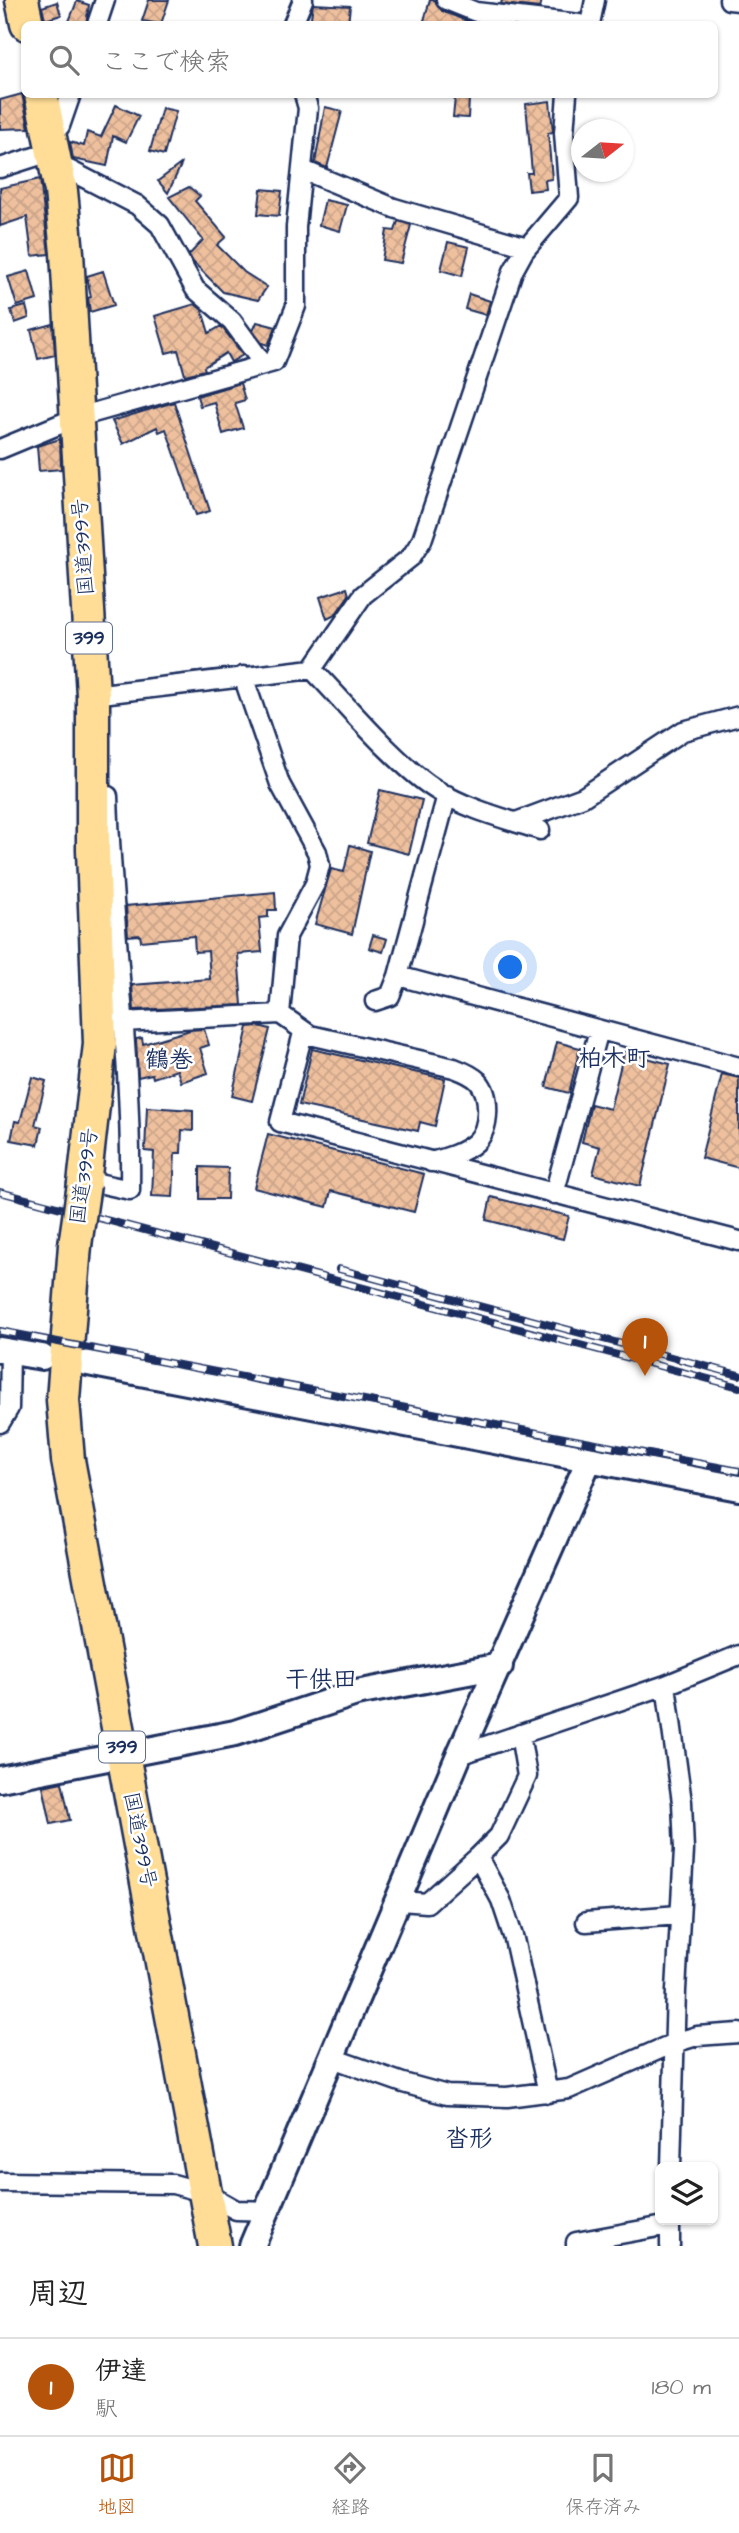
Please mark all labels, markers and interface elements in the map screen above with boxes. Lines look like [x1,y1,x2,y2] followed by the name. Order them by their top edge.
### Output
[21,21,718,98] search box
[45,41,83,79] icon: search
[101,44,231,80] text: ここで検索
[571,119,634,182] north arrow
[65,497,101,597] street label: 国道399号
[66,622,112,653] road number: 399
[493,950,527,984] your location
[578,1042,650,1076] district label: 柏木町
[145,1043,193,1077] district label: 鶴巻
[63,1126,105,1226] street label: 国道399号
[622,1318,668,1376] pin: 1
[285,1663,357,1697] district label: 干供田
[99,1732,145,1763] road number: 399
[116,1789,164,1891] street label: 国道399号
[445,2122,493,2156] district label: 沓形
[655,2162,718,2225] map controls
[655,2162,718,2225] button: layers
[28,2273,88,2315] text: 周辺
[95,2353,147,2389] text: 伊達
[50,2371,52,2403] text: 1
[652,2371,711,2403] text: 180 m
[95,2393,118,2425] text: 駅
[98,2449,136,2521] tab: 地図
[331,2449,369,2521] tab: 経路
[565,2449,641,2521] tab: 保存済み

